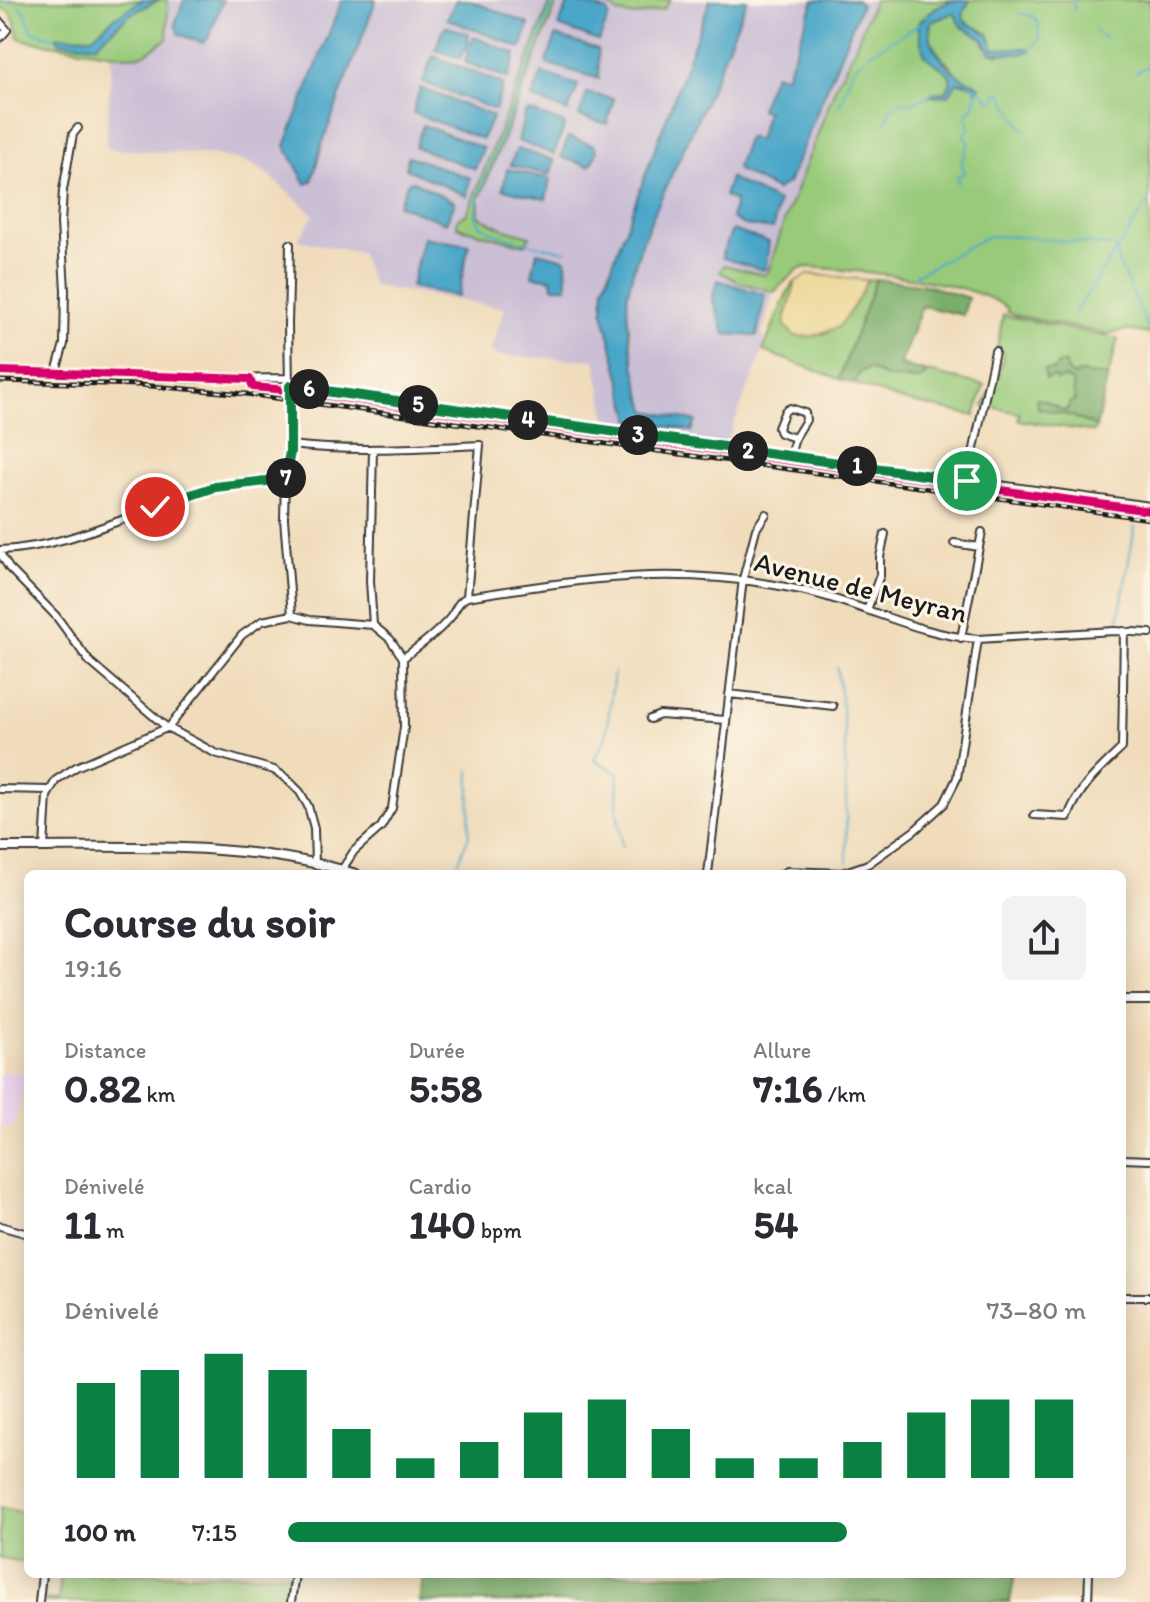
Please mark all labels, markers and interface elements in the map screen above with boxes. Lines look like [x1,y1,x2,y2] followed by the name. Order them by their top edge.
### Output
[289,369,329,409] pin: 6
[303,375,315,402] text: 6
[398,385,438,425] pin: 5
[412,391,424,418] text: 5
[508,400,548,440] pin: 4
[521,406,535,433] text: 4
[618,415,658,455] pin: 3
[632,421,644,448] text: 3
[728,431,768,471] pin: 2
[742,437,754,464] text: 2
[837,446,877,486] pin: 1
[933,447,1001,515] pin
[852,452,862,479] text: 1
[266,458,306,498] pin: 7
[945,459,989,503] icon: arrive
[281,464,291,491] text: 7
[121,473,189,541] pin
[133,485,177,529] icon: check
[751,544,971,630] street label: Avenue de Meyran
[64,895,335,948] text: Course du soir
[1002,896,1086,980] button: share
[64,952,122,984] text: 19:16
[64,1037,146,1064] text: Distance
[409,1037,465,1064] text: Durée
[753,1037,811,1064] text: Allure
[64,1064,141,1112] text: 0.82
[409,1064,482,1112] text: 5:58
[753,1064,823,1112] text: 7:16
[141,1081,176,1108] text: km
[823,1081,866,1108] text: /km
[64,1173,144,1200] text: Dénivelé
[409,1173,472,1200] text: Cardio
[753,1173,792,1200] text: kcal
[64,1200,101,1248] text: 11
[409,1200,476,1248] text: 140
[753,1200,798,1248] text: 54
[101,1217,125,1244] text: m
[476,1217,522,1244] text: bpm
[64,1294,159,1326] text: Dénivelé
[986,1294,1086,1326] text: 73–80 m
[64,1516,136,1548] text: 100 m
[192,1516,237,1548] text: 7:15

